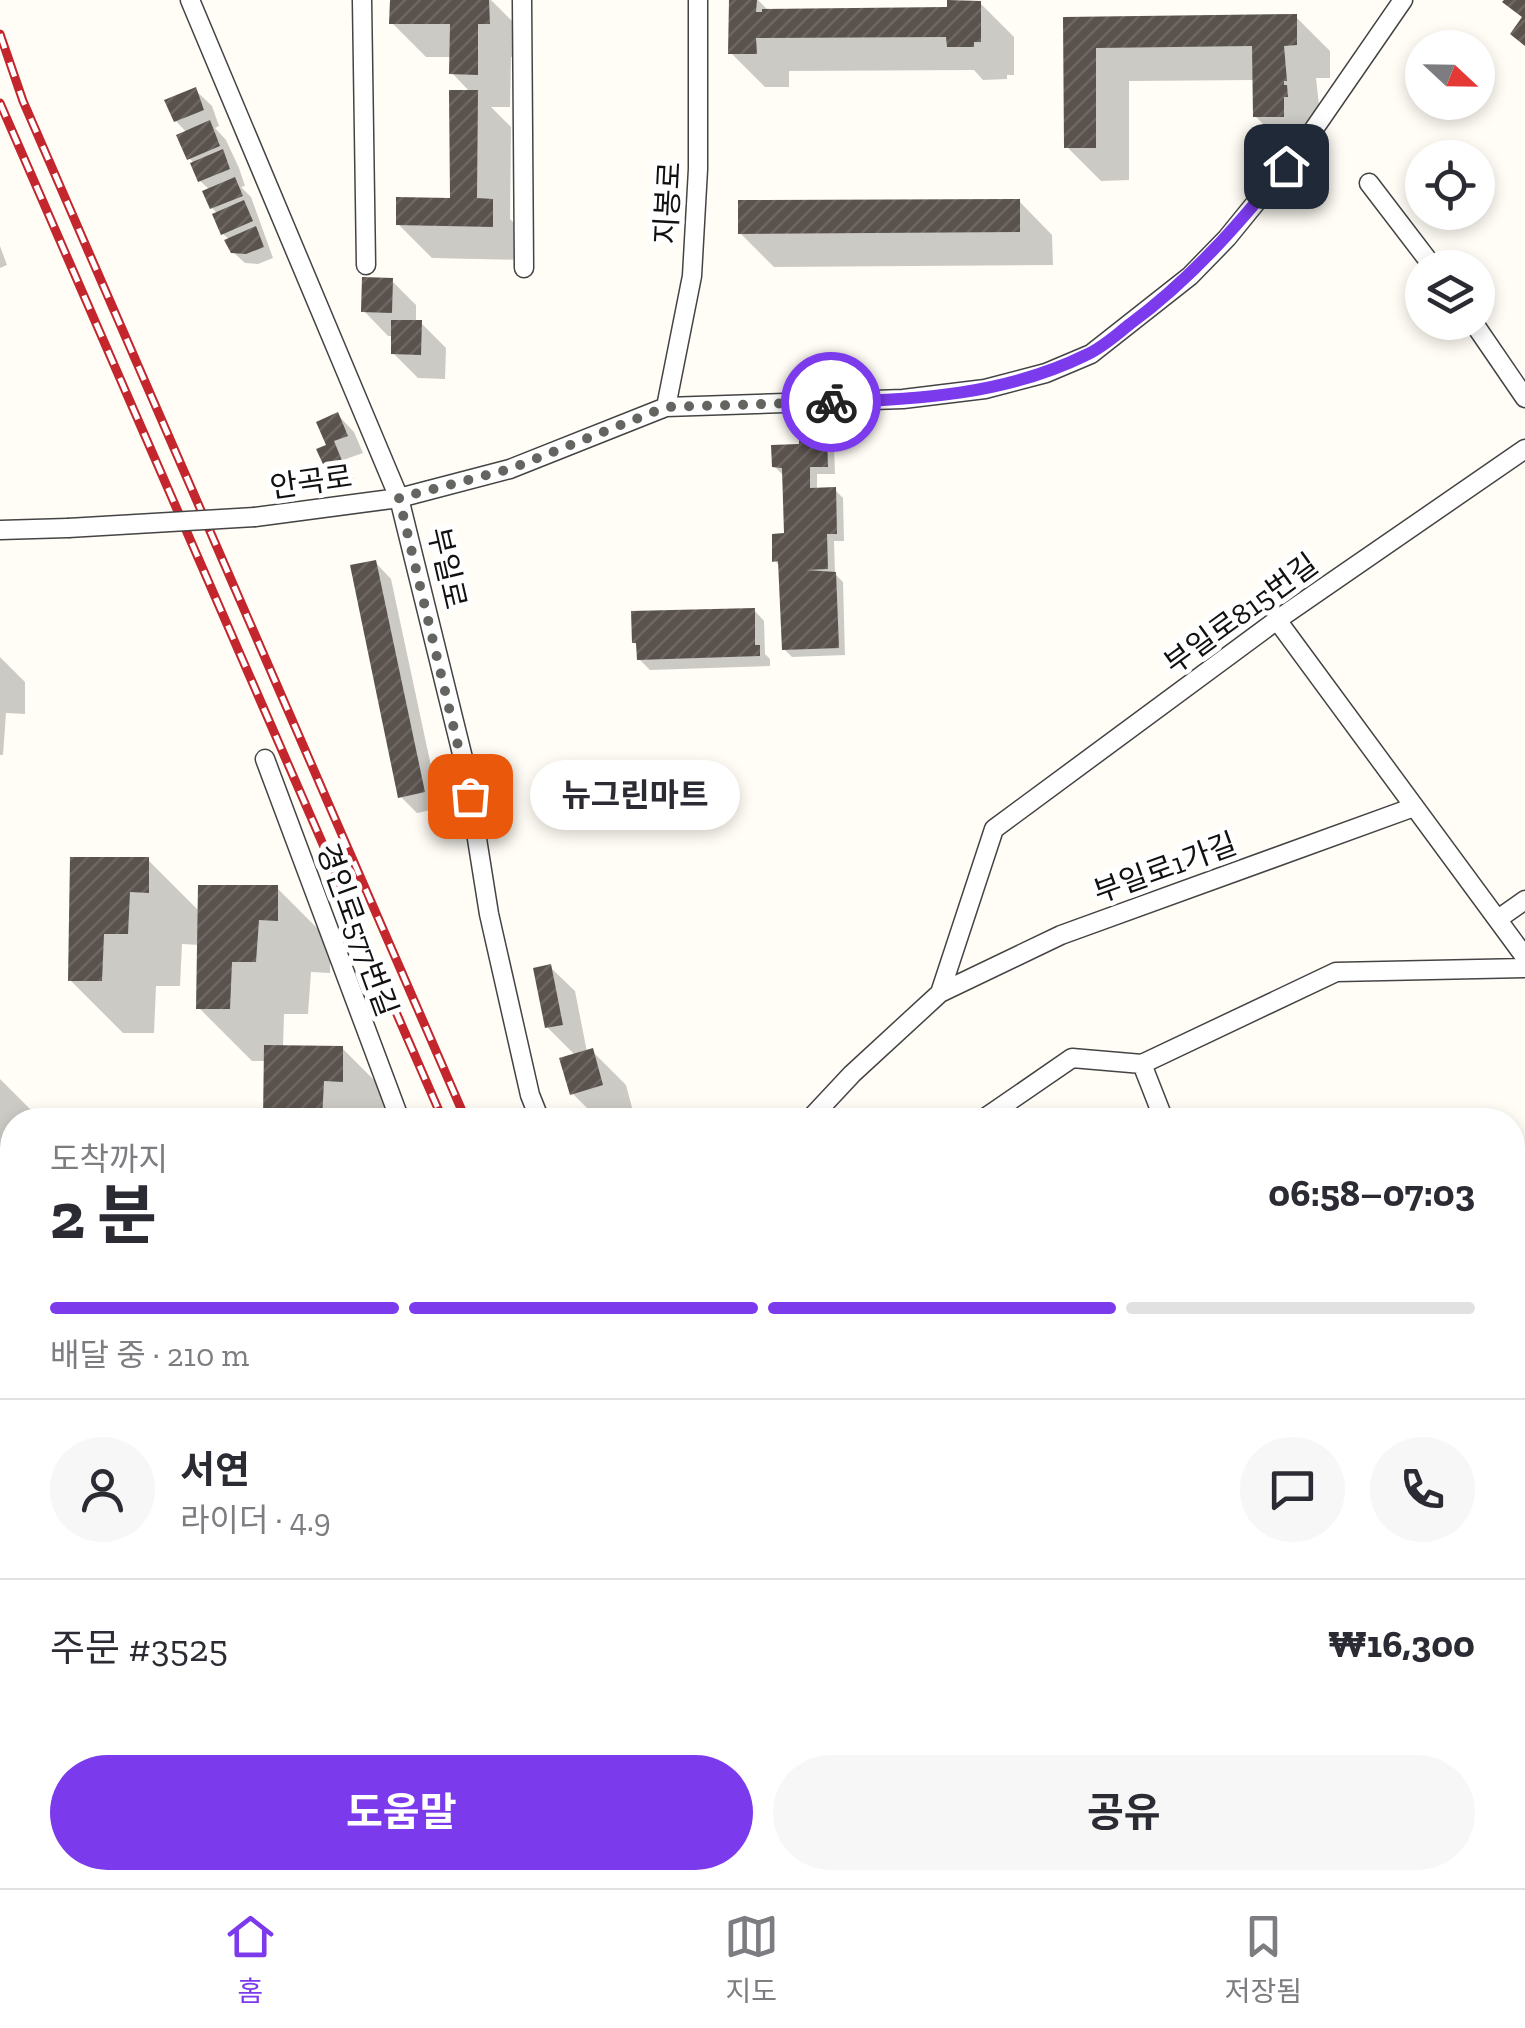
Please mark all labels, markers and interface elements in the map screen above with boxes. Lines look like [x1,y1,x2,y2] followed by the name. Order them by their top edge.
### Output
[1405,30,1495,120] north arrow
[1405,30,1495,340] map controls
[1244,124,1329,209] pin
[1259,139,1314,194] icon: home
[1405,140,1495,230] button: locate
[648,161,688,245] street label: 지봉로
[1405,250,1495,340] button: layers
[781,352,881,452] courier
[804,375,859,430] icon: bike
[267,458,355,506] street label: 안곡로
[420,524,474,612] street label: 부일로
[1157,546,1325,682] street label: 부일로815번길
[428,754,513,839] pin
[530,761,740,831] callout: 뉴그린마트
[443,769,498,824] icon: bag
[561,776,709,814] text: 뉴그린마트
[1089,826,1241,910] street label: 부일로1가길
[309,839,405,1021] street label: 경인로577번길
[50,1140,168,1178] text: 도착까지
[1268,1170,1475,1216] text: 06:58–07:03
[50,1177,157,1255] text: 2 분
[50,1336,249,1374] text: 배달 중 · 210 m
[50,1437,155,1542] button: person
[1240,1437,1345,1542] button: chat
[1370,1437,1475,1542] button: phone
[180,1447,250,1493] text: 서연
[180,1501,331,1539] text: 라이더 · 4.9
[1328,1621,1475,1667] text: ₩16,300
[50,1625,228,1671] text: 주문 #3525
[50,1755,753,1870] button: 도움말
[773,1755,1475,1870] button: 공유
[223,1909,278,2009] tab: 홈
[724,1909,779,2009] tab: 지도
[1225,1909,1302,2009] tab: 저장됨

